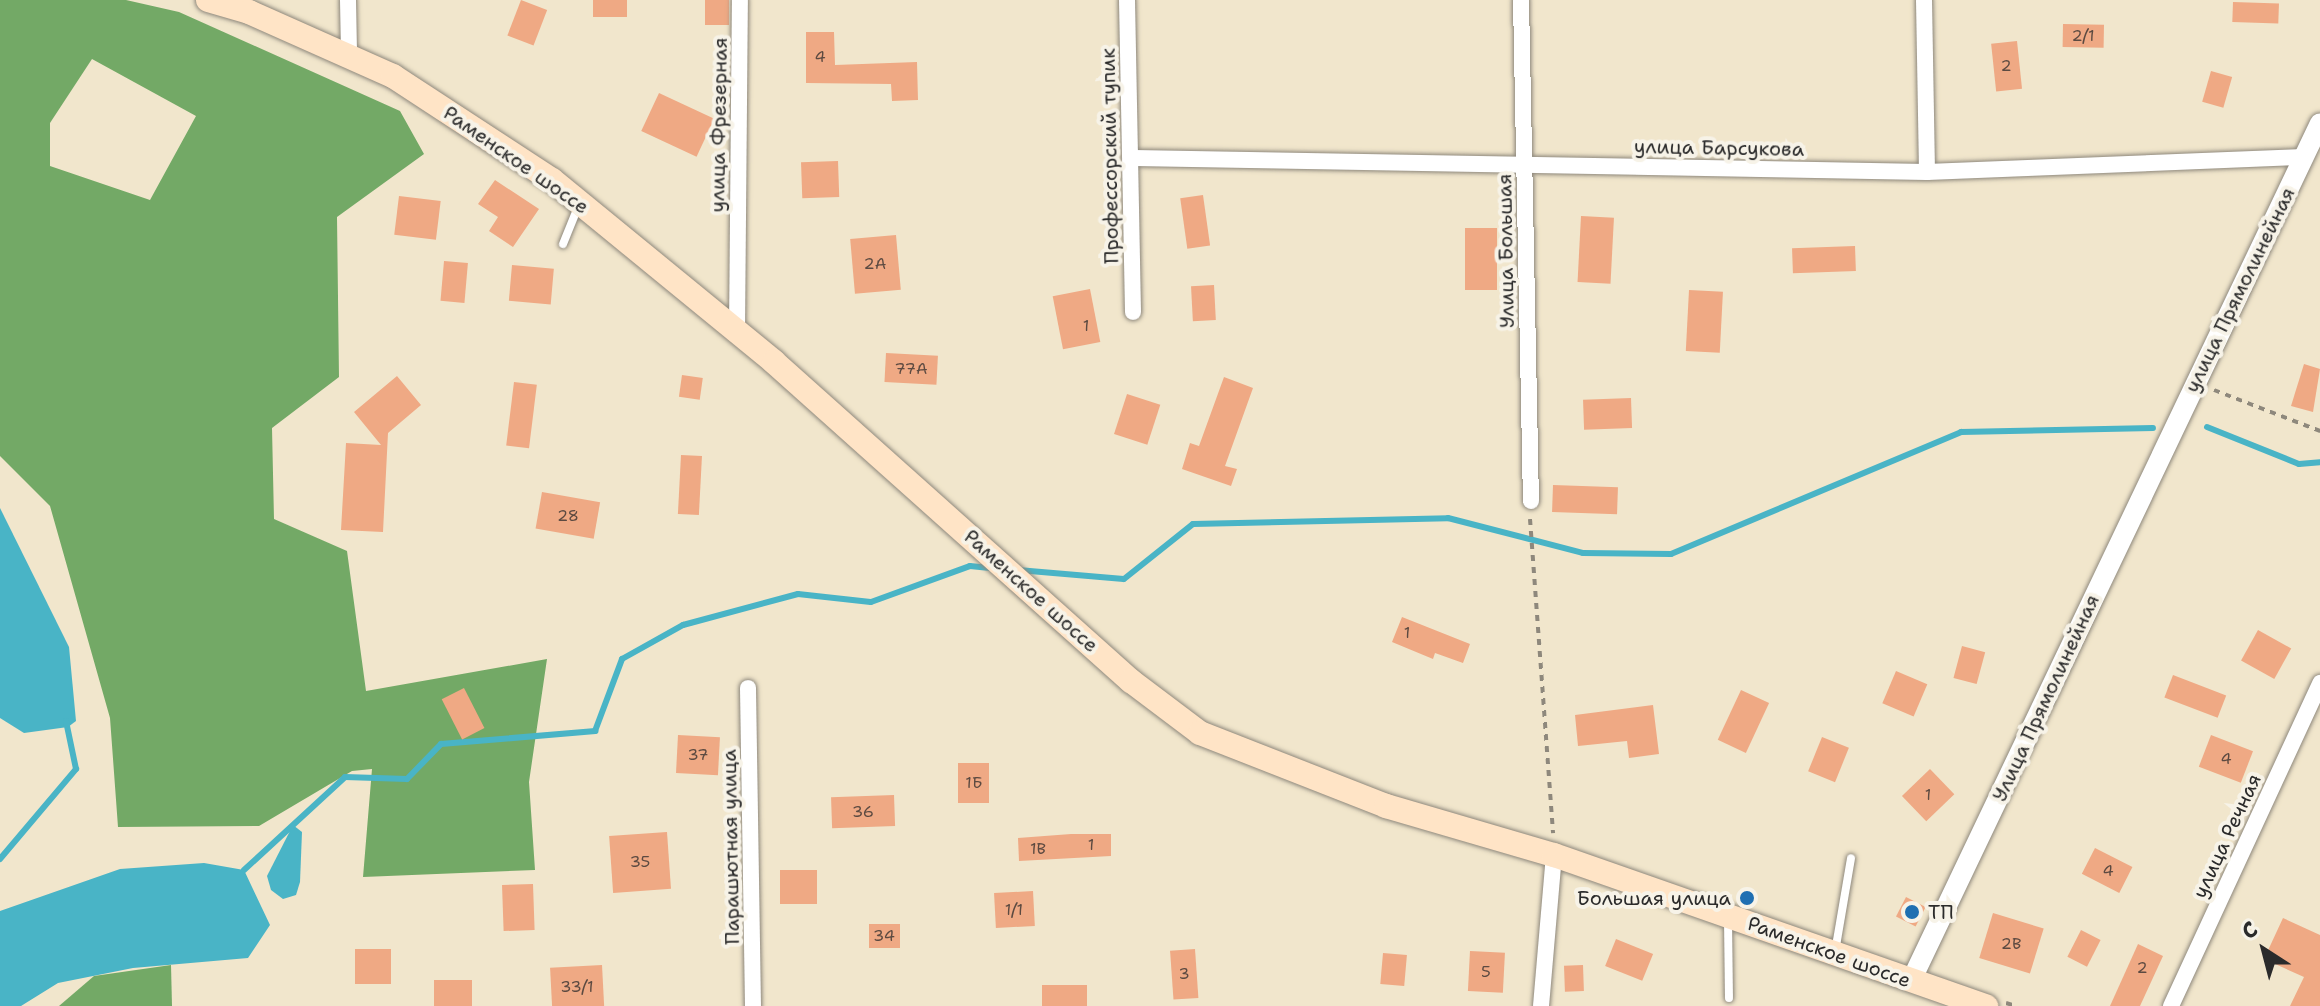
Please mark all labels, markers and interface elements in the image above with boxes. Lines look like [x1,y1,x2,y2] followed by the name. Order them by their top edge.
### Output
[2071,26,2095,46] house number: 2/1
[705,37,733,213] street label: улица Фрезерная
[814,47,826,67] house number: 4
[1096,48,1124,264] street label: Профессорский тупик
[2000,56,2012,76] house number: 2
[439,101,593,219] street label: Раменское шоссе
[1634,135,1804,161] street label: улица Барсукова
[1493,174,1519,328] street label: Улица Большая
[2180,183,2300,397] street label: улица Прямолинейная
[864,254,886,274] house number: 2А
[1083,316,1089,336] house number: 1
[894,359,928,379] house number: 77А
[557,506,579,526] house number: 28
[959,525,1103,657] street label: Раменское шоссе
[1987,591,2105,805] street label: Улица Прямолинейная
[1404,623,1410,643] house number: 1
[687,745,709,765] house number: 37
[717,749,745,945] street label: Парашютная улица
[2220,749,2232,769] house number: 4
[2188,770,2266,902] street label: улица Речная
[965,773,983,793] house number: 1Б
[1925,785,1931,805] house number: 1
[852,802,874,822] house number: 36
[1088,835,1094,855] house number: 1
[1030,839,1046,859] house number: 1В
[630,852,650,872] house number: 35
[2102,861,2114,881] house number: 4
[1577,886,1731,910] place label: Большая улица
[1738,889,1756,907] marker: Большая улица
[1005,900,1023,920] house number: 1/1
[1928,900,1954,924] place label: ТП
[1903,903,1921,921] marker: ТП
[2224,910,2304,990] north arrow
[1744,911,1914,993] street label: Раменское шоссе
[2236,914,2264,946] text: С
[873,926,895,946] house number: 34
[2001,934,2021,954] house number: 2В
[2136,958,2148,978] house number: 2
[1481,962,1491,982] house number: 5
[1178,964,1190,984] house number: 3
[560,977,594,997] house number: 33/1

